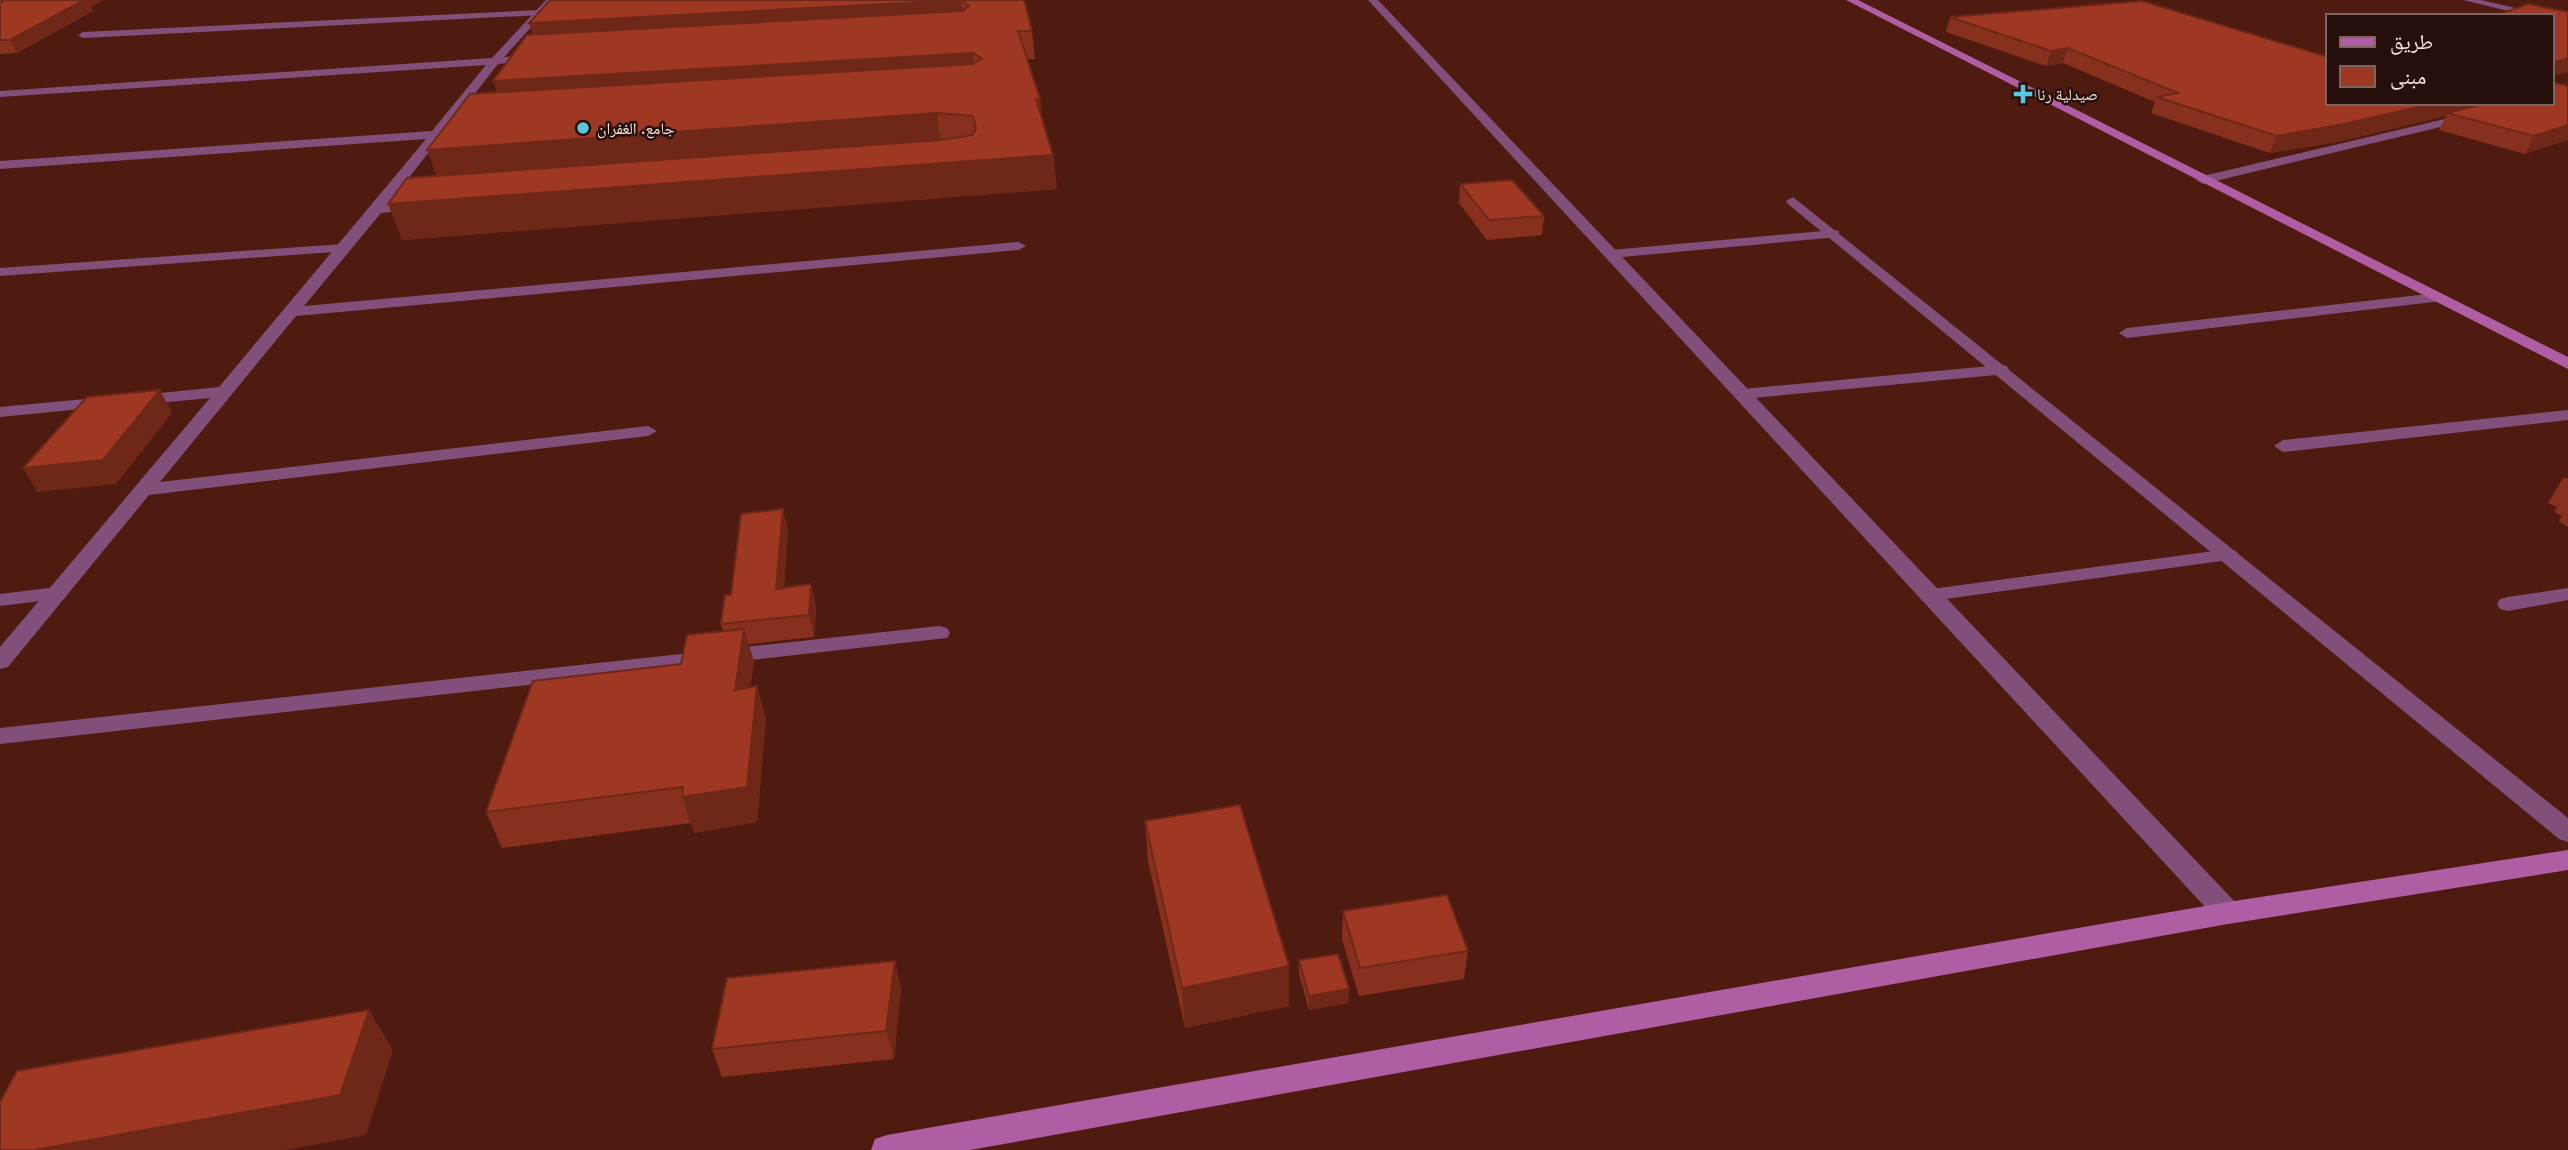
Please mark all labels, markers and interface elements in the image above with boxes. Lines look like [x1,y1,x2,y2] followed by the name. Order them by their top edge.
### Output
[2326,14,2554,105] legend
[2390,28,2433,55] text: طريق
[2390,63,2426,90] text: مبنى
[2037,84,2098,104] place label: صيدلية رنا
[2015,86,2031,102] marker: صيدلية رنا
[597,118,675,139] place label: جامع. الغفران
[575,120,591,136] marker: جامع. الغفران

